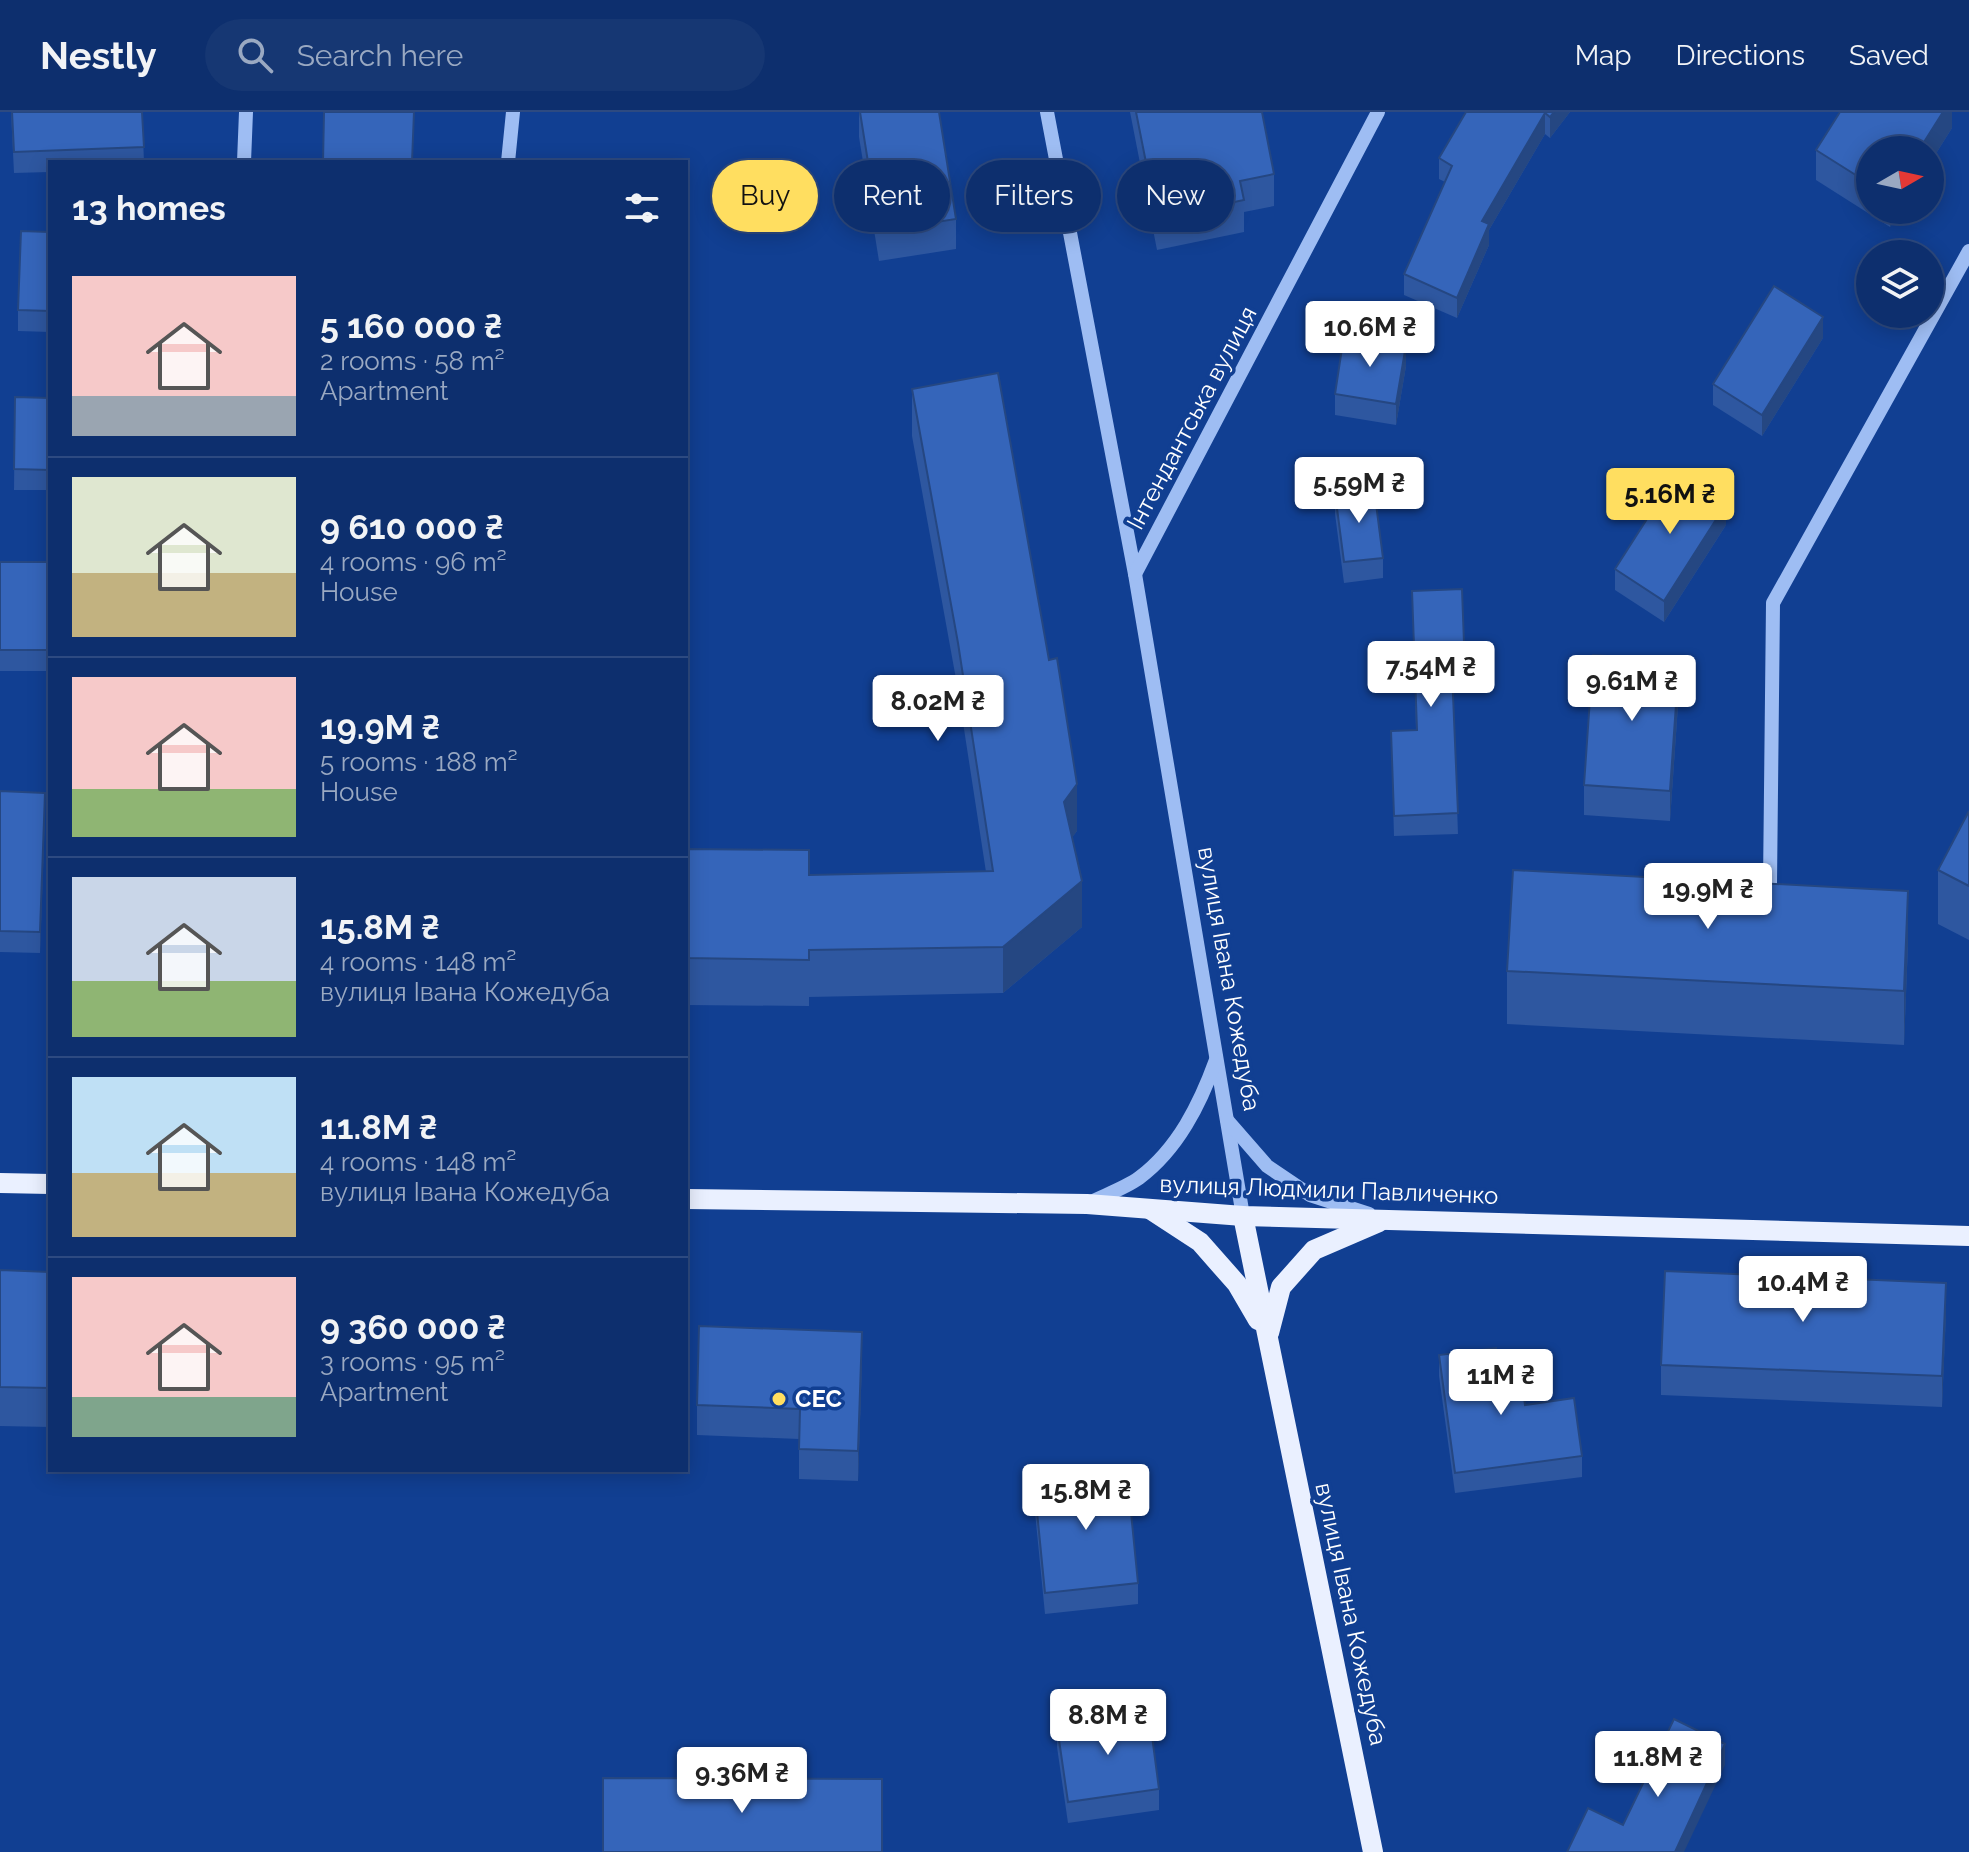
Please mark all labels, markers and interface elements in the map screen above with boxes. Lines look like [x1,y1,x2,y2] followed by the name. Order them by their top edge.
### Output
[205,19,765,91] search box
[40,33,157,78] text: Nestly
[233,33,277,77] icon: search
[297,38,463,73] text: Search here
[1575,39,1632,72] text: Map
[1676,39,1805,72] text: Directions
[1849,39,1929,72] text: Saved
[1856,136,1944,224] north arrow
[1856,136,1944,328] map controls
[712,160,818,232] chip: Buy
[834,160,950,232] chip: Rent
[966,160,1101,232] chip: Filters
[1117,160,1234,232] chip: New
[620,186,664,230] icon: filters
[72,188,226,228] text: 13 homes
[1856,240,1944,328] button: layers
[1120,301,1263,534] street label: Інтендантська вулиця
[1296,301,1444,369] pin: 10.6M ₴
[320,306,502,346] text: 5 160 000 ₴
[136,308,232,404] icon: home
[1323,312,1417,342] text: 10.6M ₴
[320,346,505,376] text: 2 rooms · 58 m²
[320,376,449,406] text: Apartment
[1285,457,1433,525] pin: 5.59M ₴
[1313,468,1405,498] text: 5.59M ₴
[1596,468,1744,536] pin: 5.16M ₴
[1624,479,1716,509] text: 5.16M ₴
[320,507,504,547] text: 9 610 000 ₴
[136,509,232,605] icon: home
[320,547,507,577] text: 4 rooms · 96 m²
[320,577,398,607] text: House
[1357,641,1505,709] pin: 7.54M ₴
[1386,652,1476,682] text: 7.54M ₴
[1558,655,1706,723] pin: 9.61M ₴
[1586,666,1678,696] text: 9.61M ₴
[864,675,1012,743] pin: 8.02M ₴
[891,686,985,716] text: 8.02M ₴
[320,707,440,747] text: 19.9M ₴
[136,709,232,805] icon: home
[320,747,518,777] text: 5 rooms · 188 m²
[320,777,398,807] text: House
[1192,845,1267,1113] street label: вулиця Івана Кожедуба
[1634,863,1782,931] pin: 19.9M ₴
[1662,874,1754,904] text: 19.9M ₴
[320,907,440,947] text: 15.8M ₴
[136,909,232,1005] icon: home
[320,947,516,977] text: 4 rooms · 148 m²
[320,977,610,1007] text: вулиця Івана Кожедуба
[320,1107,438,1147] text: 11.8M ₴
[136,1109,232,1205] icon: home
[320,1147,516,1177] text: 4 rooms · 148 m²
[1159,1169,1499,1210] street label: вулиця Людмили Павличенко
[320,1177,610,1207] text: вулиця Івана Кожедуба
[1729,1256,1877,1324] pin: 10.4M ₴
[1757,1267,1849,1297] text: 10.4M ₴
[320,1307,506,1347] text: 9 360 000 ₴
[136,1309,232,1405] icon: home
[320,1347,505,1377] text: 3 rooms · 95 m²
[1445,1349,1557,1417] pin: 11M ₴
[1467,1360,1535,1390] text: 11M ₴
[320,1377,449,1407] text: Apartment
[795,1384,843,1413] place label: СЕС
[770,1390,788,1408] marker: СЕС
[1012,1464,1160,1532] pin: 15.8M ₴
[1040,1475,1132,1505] text: 15.8M ₴
[1309,1480,1393,1748] street label: вулиця Івана Кожедуба
[1043,1689,1173,1757] pin: 8.8M ₴
[1068,1700,1148,1730] text: 8.8M ₴
[1584,1731,1732,1799] pin: 11.8M ₴
[1613,1742,1703,1772] text: 11.8M ₴
[668,1747,816,1815] pin: 9.36M ₴
[695,1758,789,1788] text: 9.36M ₴

